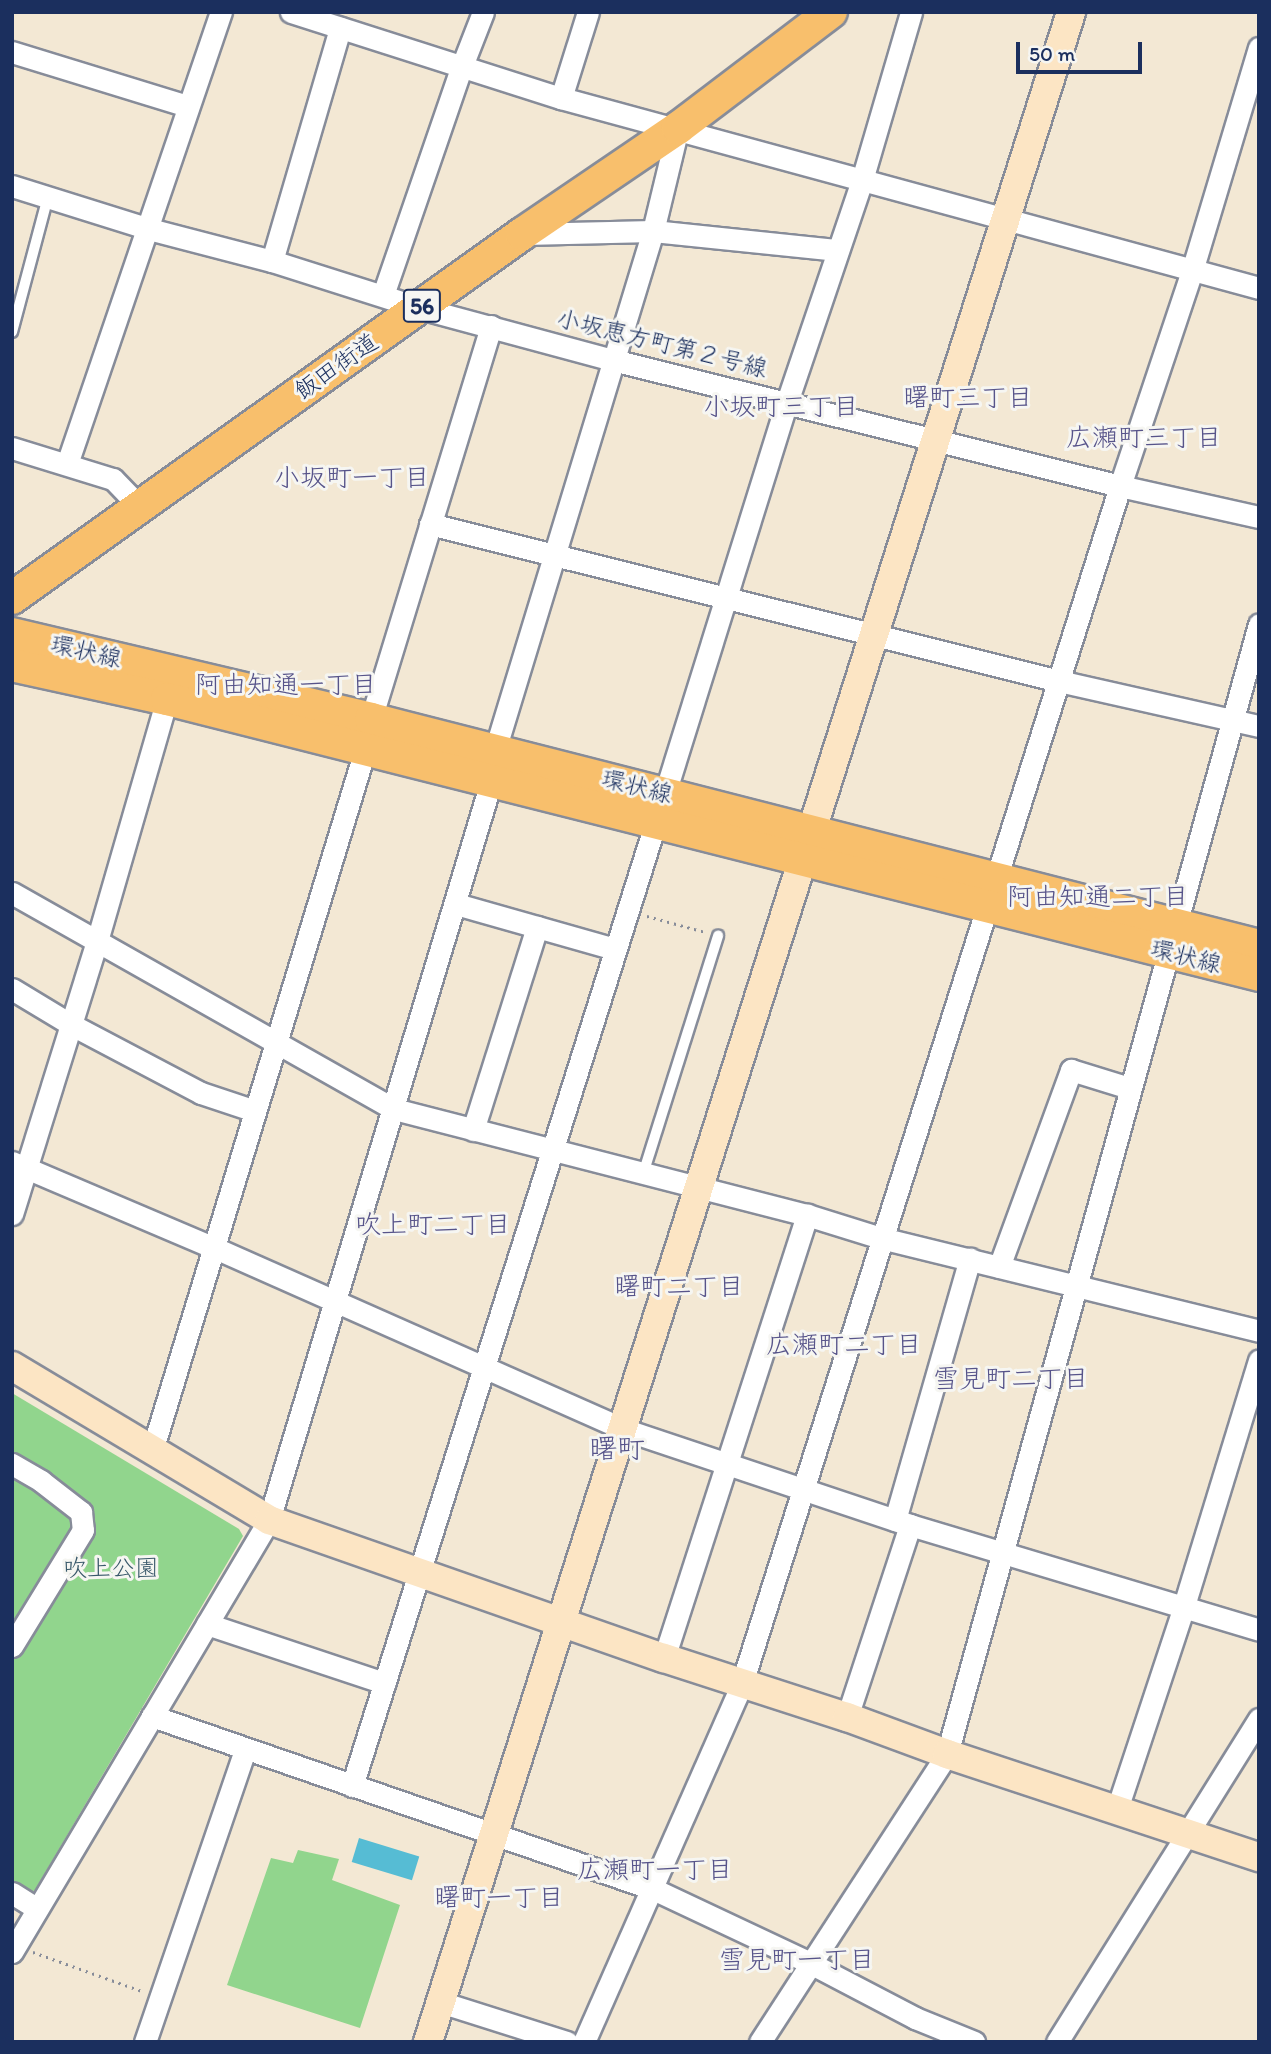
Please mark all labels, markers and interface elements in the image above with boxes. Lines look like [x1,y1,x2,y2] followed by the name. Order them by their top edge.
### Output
[1019,28,1145,72] scale bar
[1029,41,1075,66] text: 50 m
[403,286,441,326] road number: 56
[554,303,770,383] street label: 小坂恵方町第２号線
[288,327,384,405] street label: 飯田街道
[903,382,1033,414] district label: 曙町三丁目
[703,391,859,423] district label: 小坂町三丁目
[1066,422,1222,454] district label: 広瀬町三丁目
[274,462,430,494] district label: 小坂町一丁目
[48,629,124,673] street label: 環状線
[195,669,377,701] district label: 阿由知通一丁目
[599,763,675,809] street label: 環状線
[1007,881,1189,913] district label: 阿由知通二丁目
[1148,933,1224,979] street label: 環状線
[355,1209,511,1241] district label: 吹上町二丁目
[614,1271,744,1303] district label: 曙町二丁目
[766,1329,922,1361] district label: 広瀬町二丁目
[933,1363,1089,1395] district label: 雪見町二丁目
[589,1431,645,1465] district label: 曙町
[63,1554,159,1582] park label: 吹上公園
[577,1854,733,1886] district label: 広瀬町一丁目
[434,1882,564,1914] district label: 曙町一丁目
[719,1944,875,1976] district label: 雪見町一丁目

